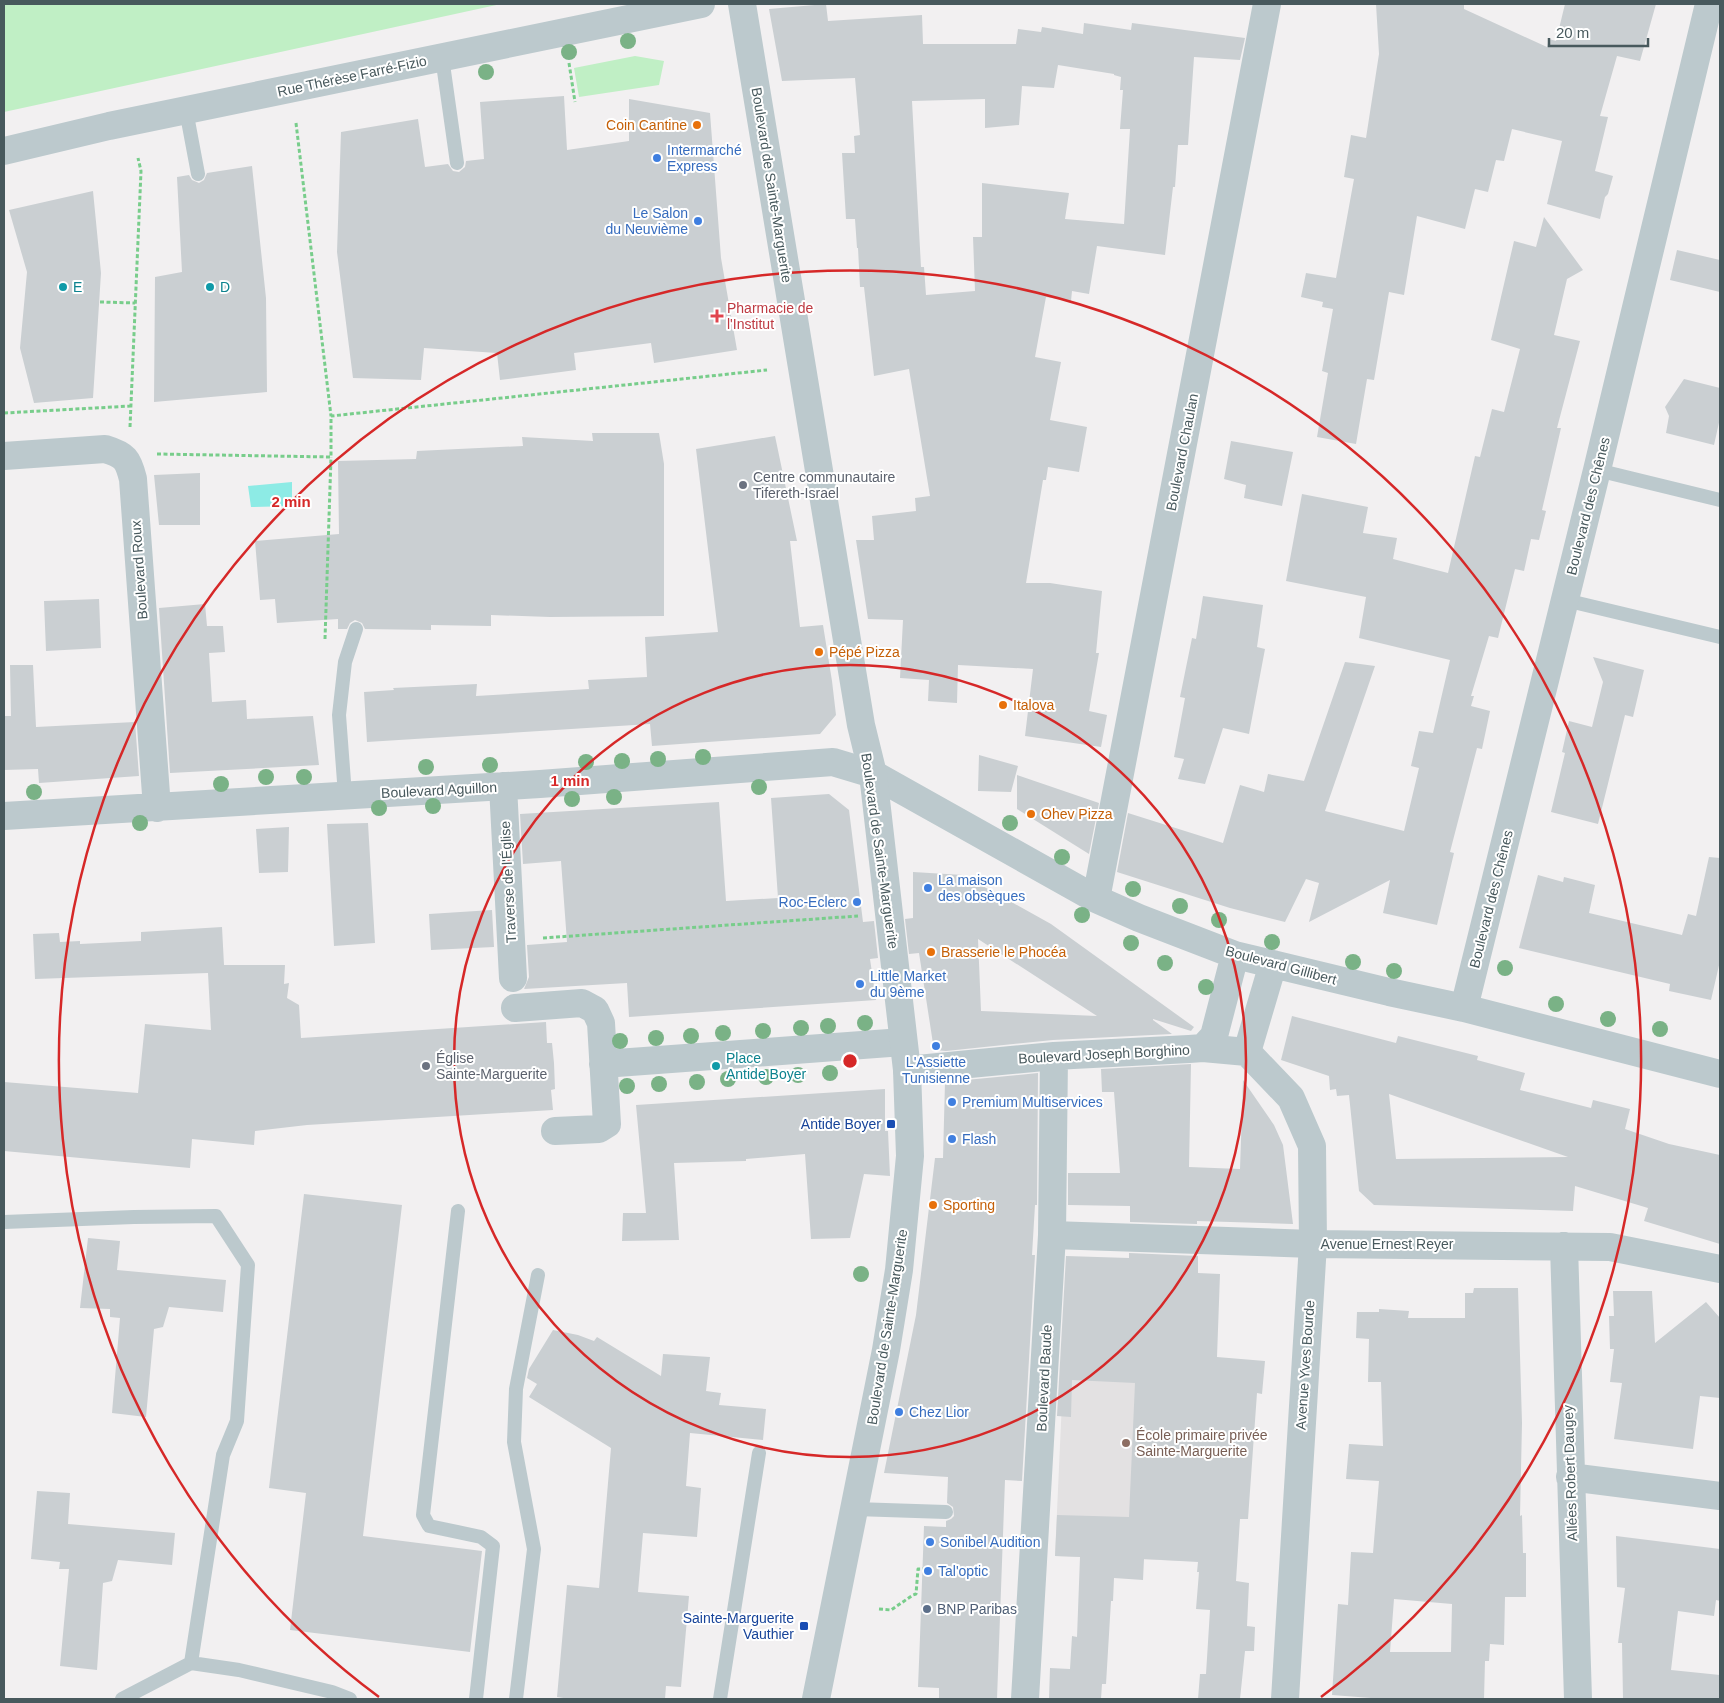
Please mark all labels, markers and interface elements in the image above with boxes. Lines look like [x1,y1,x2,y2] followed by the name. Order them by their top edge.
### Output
[1549,15,1648,47] scale bar
[1556,24,1589,41] text: 20 m
[276,52,428,100] street label: Rue Thérèse Farré-Fizio
[749,86,795,284] street label: Boulevard de Sainte-Marguerite
[606,117,687,133] place label: Coin Cantine
[691,119,703,131] marker: Coin Cantine
[667,142,742,174] place label: Intermarché Express
[651,152,663,164] marker: Intermarché Express
[606,205,688,237] place label: Le Salon du Neuvième
[692,215,704,227] marker: Le Salon du Neuvième
[73,279,82,295] place label: E
[220,279,230,295] place label: D
[57,281,69,293] marker: E
[204,281,216,293] marker: D
[727,300,814,332] place label: Pharmacie de l'Institut
[711,310,723,322] marker: Pharmacie de l'Institut
[1163,392,1201,512] street label: Boulevard Chaulan
[1563,435,1613,577] street label: Boulevard des Chênes
[753,469,896,501] place label: Centre communautaire Tifereth-Israel
[737,479,749,491] marker: Centre communautaire Tifereth-Israel
[271,493,311,510] text: 2 min
[128,520,150,620] street label: Boulevard Roux
[829,644,900,660] place label: Pépé Pizza
[813,646,825,658] marker: Pépé Pizza
[1013,697,1054,713] place label: Italova
[997,699,1009,711] marker: Italova
[858,752,902,950] street label: Boulevard de Sainte-Marguerite
[550,772,590,789] text: 1 min
[381,779,497,801] street label: Boulevard Aguillon
[1041,806,1113,822] place label: Ohev Pizza
[1025,808,1037,820] marker: Ohev Pizza
[497,820,519,943] street label: Traverse de l'Église
[1466,828,1516,970] street label: Boulevard des Chênes
[938,872,1025,904] place label: La maison des obsèques
[922,882,934,894] marker: La maison des obsèques
[779,894,847,910] place label: Roc-Eclerc
[851,896,863,908] marker: Roc-Eclerc
[1224,942,1338,988] street label: Boulevard Gillibert
[941,944,1067,960] place label: Brasserie le Phocéa
[925,946,937,958] marker: Brasserie le Phocéa
[870,968,946,1000] place label: Little Market du 9ème
[854,978,866,990] marker: Little Market du 9ème
[930,1040,942,1052] marker: L'Assiette Tunisienne
[1018,1041,1191,1066] street label: Boulevard Joseph Borghino
[436,1050,547,1082] place label: Église Sainte-Marguerite
[726,1050,806,1082] place label: Place Antide Boyer
[841,1052,859,1070] centre of rings
[902,1054,970,1086] place label: L'Assiette Tunisienne
[420,1060,432,1072] marker: Église Sainte-Marguerite
[710,1060,722,1072] marker: Place Antide Boyer
[962,1094,1103,1110] place label: Premium Multiservices
[946,1096,958,1108] marker: Premium Multiservices
[801,1116,881,1132] place label: Antide Boyer
[885,1118,897,1130] marker: Antide Boyer
[962,1131,996,1147] place label: Flash
[946,1133,958,1145] marker: Flash
[943,1197,995,1213] place label: Sporting
[927,1199,939,1211] marker: Sporting
[864,1228,910,1426] street label: Boulevard de Sainte-Marguerite
[1321,1236,1454,1252] street label: Avenue Ernest Reyer
[1292,1299,1318,1431] street label: Avenue Yves Bourde
[1033,1324,1055,1432] street label: Boulevard Baude
[909,1404,969,1420] place label: Chez Lior
[1560,1405,1580,1541] street label: Allées Robert Daugey
[893,1406,905,1418] marker: Chez Lior
[1136,1427,1268,1459] place label: École primaire privée Sainte-Marguerite
[1120,1437,1132,1449] marker: École primaire privée Sainte-Marguerite
[940,1534,1040,1550] place label: Sonibel Audition
[924,1536,936,1548] marker: Sonibel Audition
[938,1563,988,1579] place label: Tal'optic
[922,1565,934,1577] marker: Tal'optic
[937,1601,1017,1617] place label: BNP Paribas
[921,1603,933,1615] marker: BNP Paribas
[683,1610,794,1642] place label: Sainte-Marguerite Vauthier
[798,1620,810,1632] marker: Sainte-Marguerite Vauthier

